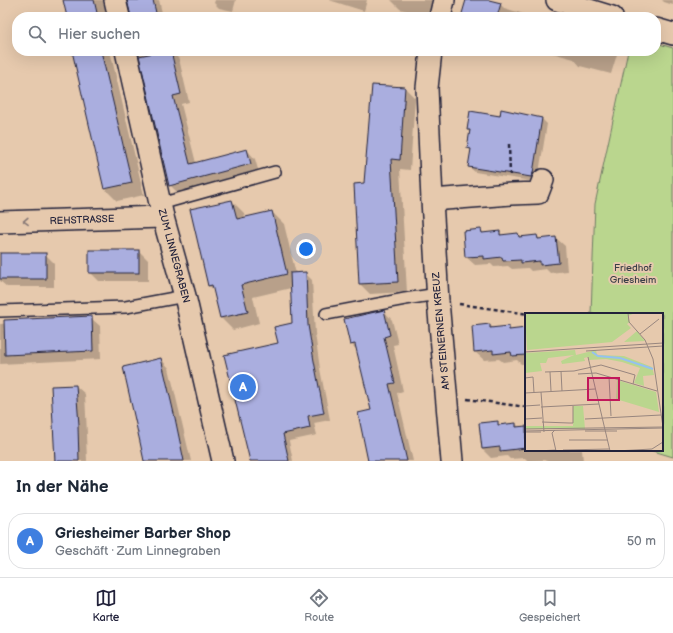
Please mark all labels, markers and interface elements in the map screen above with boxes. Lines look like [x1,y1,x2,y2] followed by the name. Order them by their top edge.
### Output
[12,12,661,56] search box
[26,23,48,45] icon: search
[58,25,140,44] text: Hier suchen
[155,207,192,304] street label: ZUM LINNEGRABEN
[49,213,115,227] street label: REHSTRASSE
[23,217,29,225] one-way arrow
[296,239,316,259] your location
[610,262,656,286] park label: Friedhof Griesheim
[430,271,452,390] street label: AM STEINERNEN KREUZ
[525,313,663,451] inset map
[230,372,256,402] pin: A
[16,477,109,497] text: In der Nähe
[55,524,231,543] text: Griesheimer Barber Shop
[26,533,34,549] text: A
[627,533,656,549] text: 50 m
[55,543,221,559] text: Geschäft · Zum Linnegraben
[92,587,119,624] tab: Karte
[304,587,334,624] tab: Route
[519,587,581,624] tab: Gespeichert

